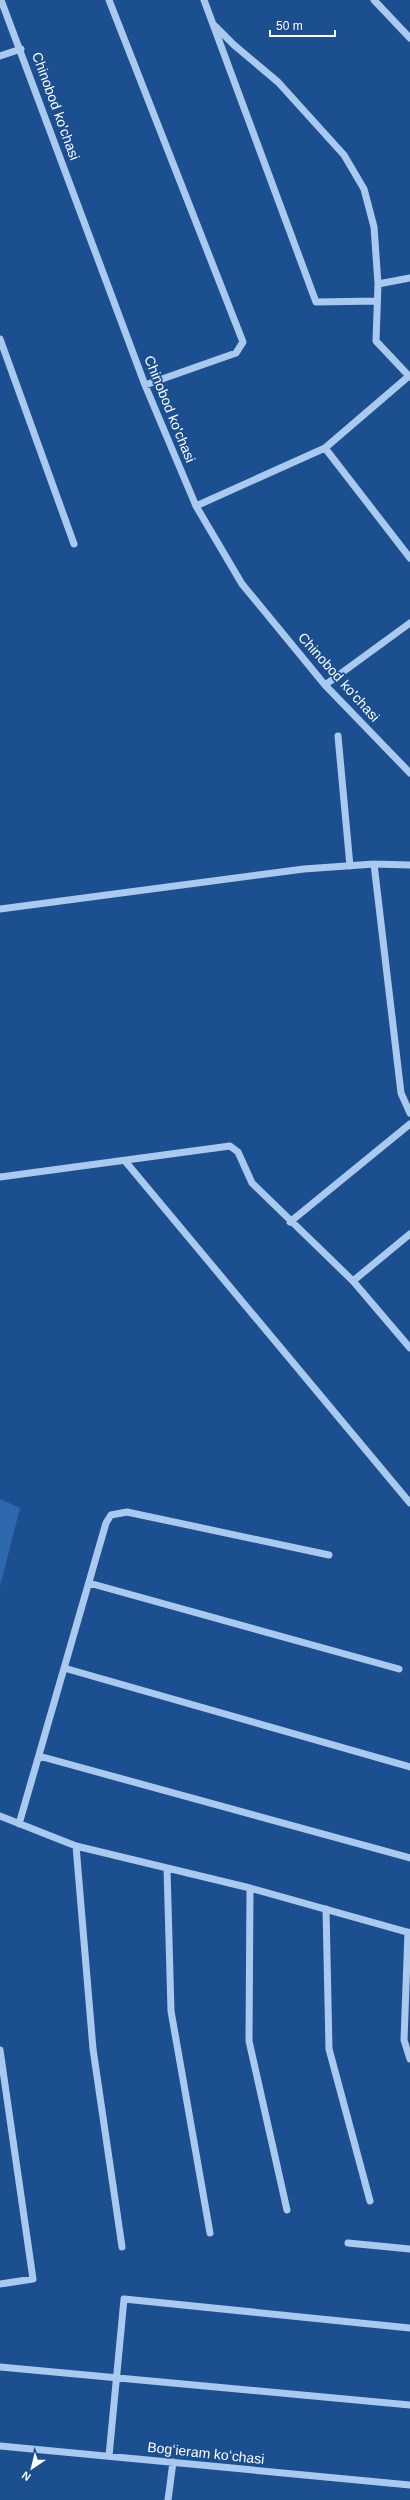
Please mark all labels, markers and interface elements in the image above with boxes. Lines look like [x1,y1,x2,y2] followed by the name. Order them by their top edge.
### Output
[270,12,335,38] scale bar
[276,19,303,33] text: 50 m
[29,50,83,162] street label: Chinobod ko'chasi
[141,353,199,465] street label: Chinobod ko'chasi
[295,629,383,725] street label: Chinobod ko'chasi
[147,2439,265,2467] street label: Bogʻieram koʻchasi
[12,2448,52,2488] north arrow
[20,2469,33,2483] text: N

